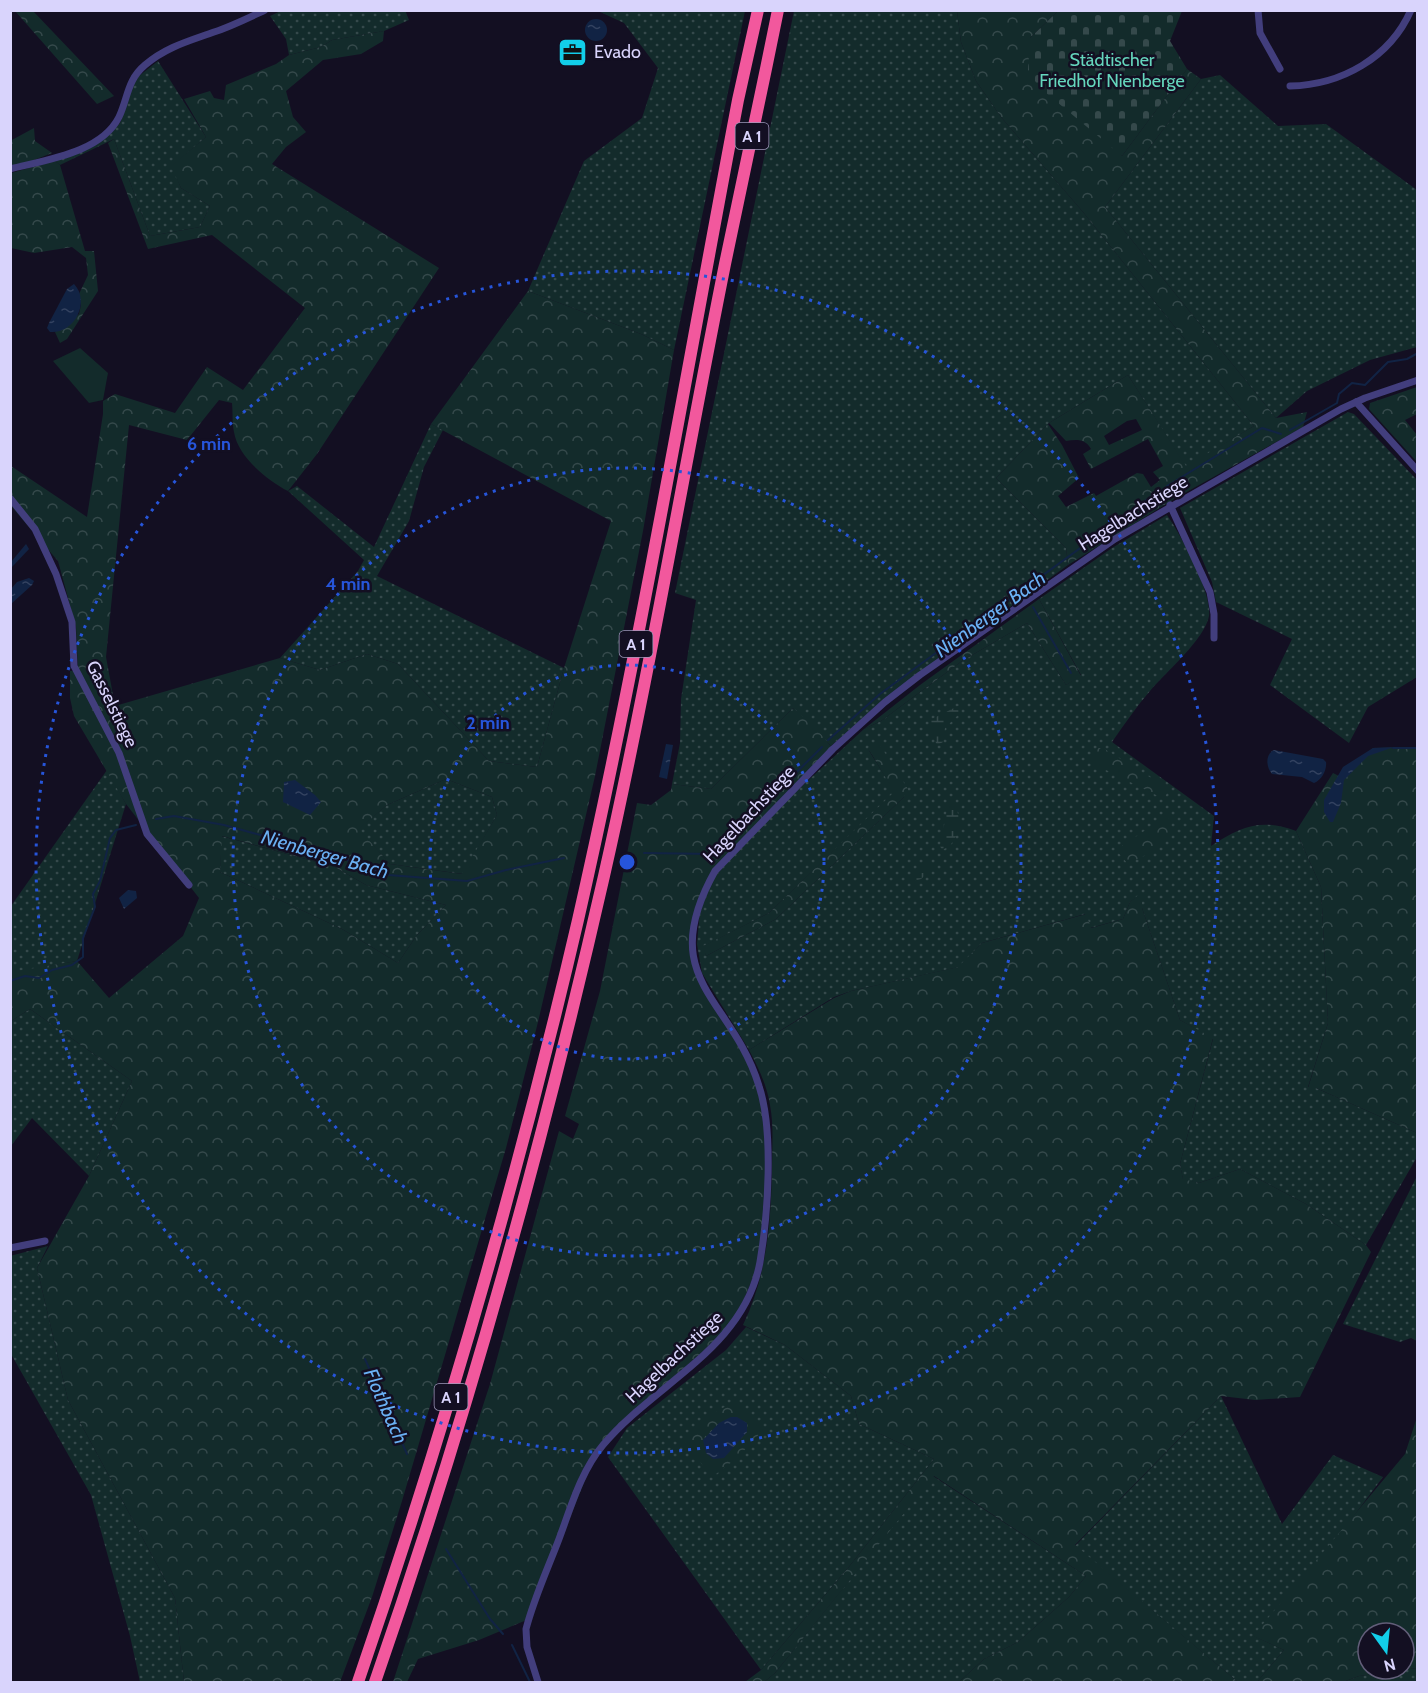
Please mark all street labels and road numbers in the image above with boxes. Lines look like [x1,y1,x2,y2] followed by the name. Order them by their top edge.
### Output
[736,123,768,149] road number: A 1
[1074,471,1192,555] street label: Hagelbachstiege
[620,631,652,657] road number: A 1
[82,657,142,751] street label: Gasselstiege
[698,761,800,867] street label: Hagelbachstiege
[621,1306,727,1408] street label: Hagelbachstiege
[434,1384,468,1410] road number: A 1

